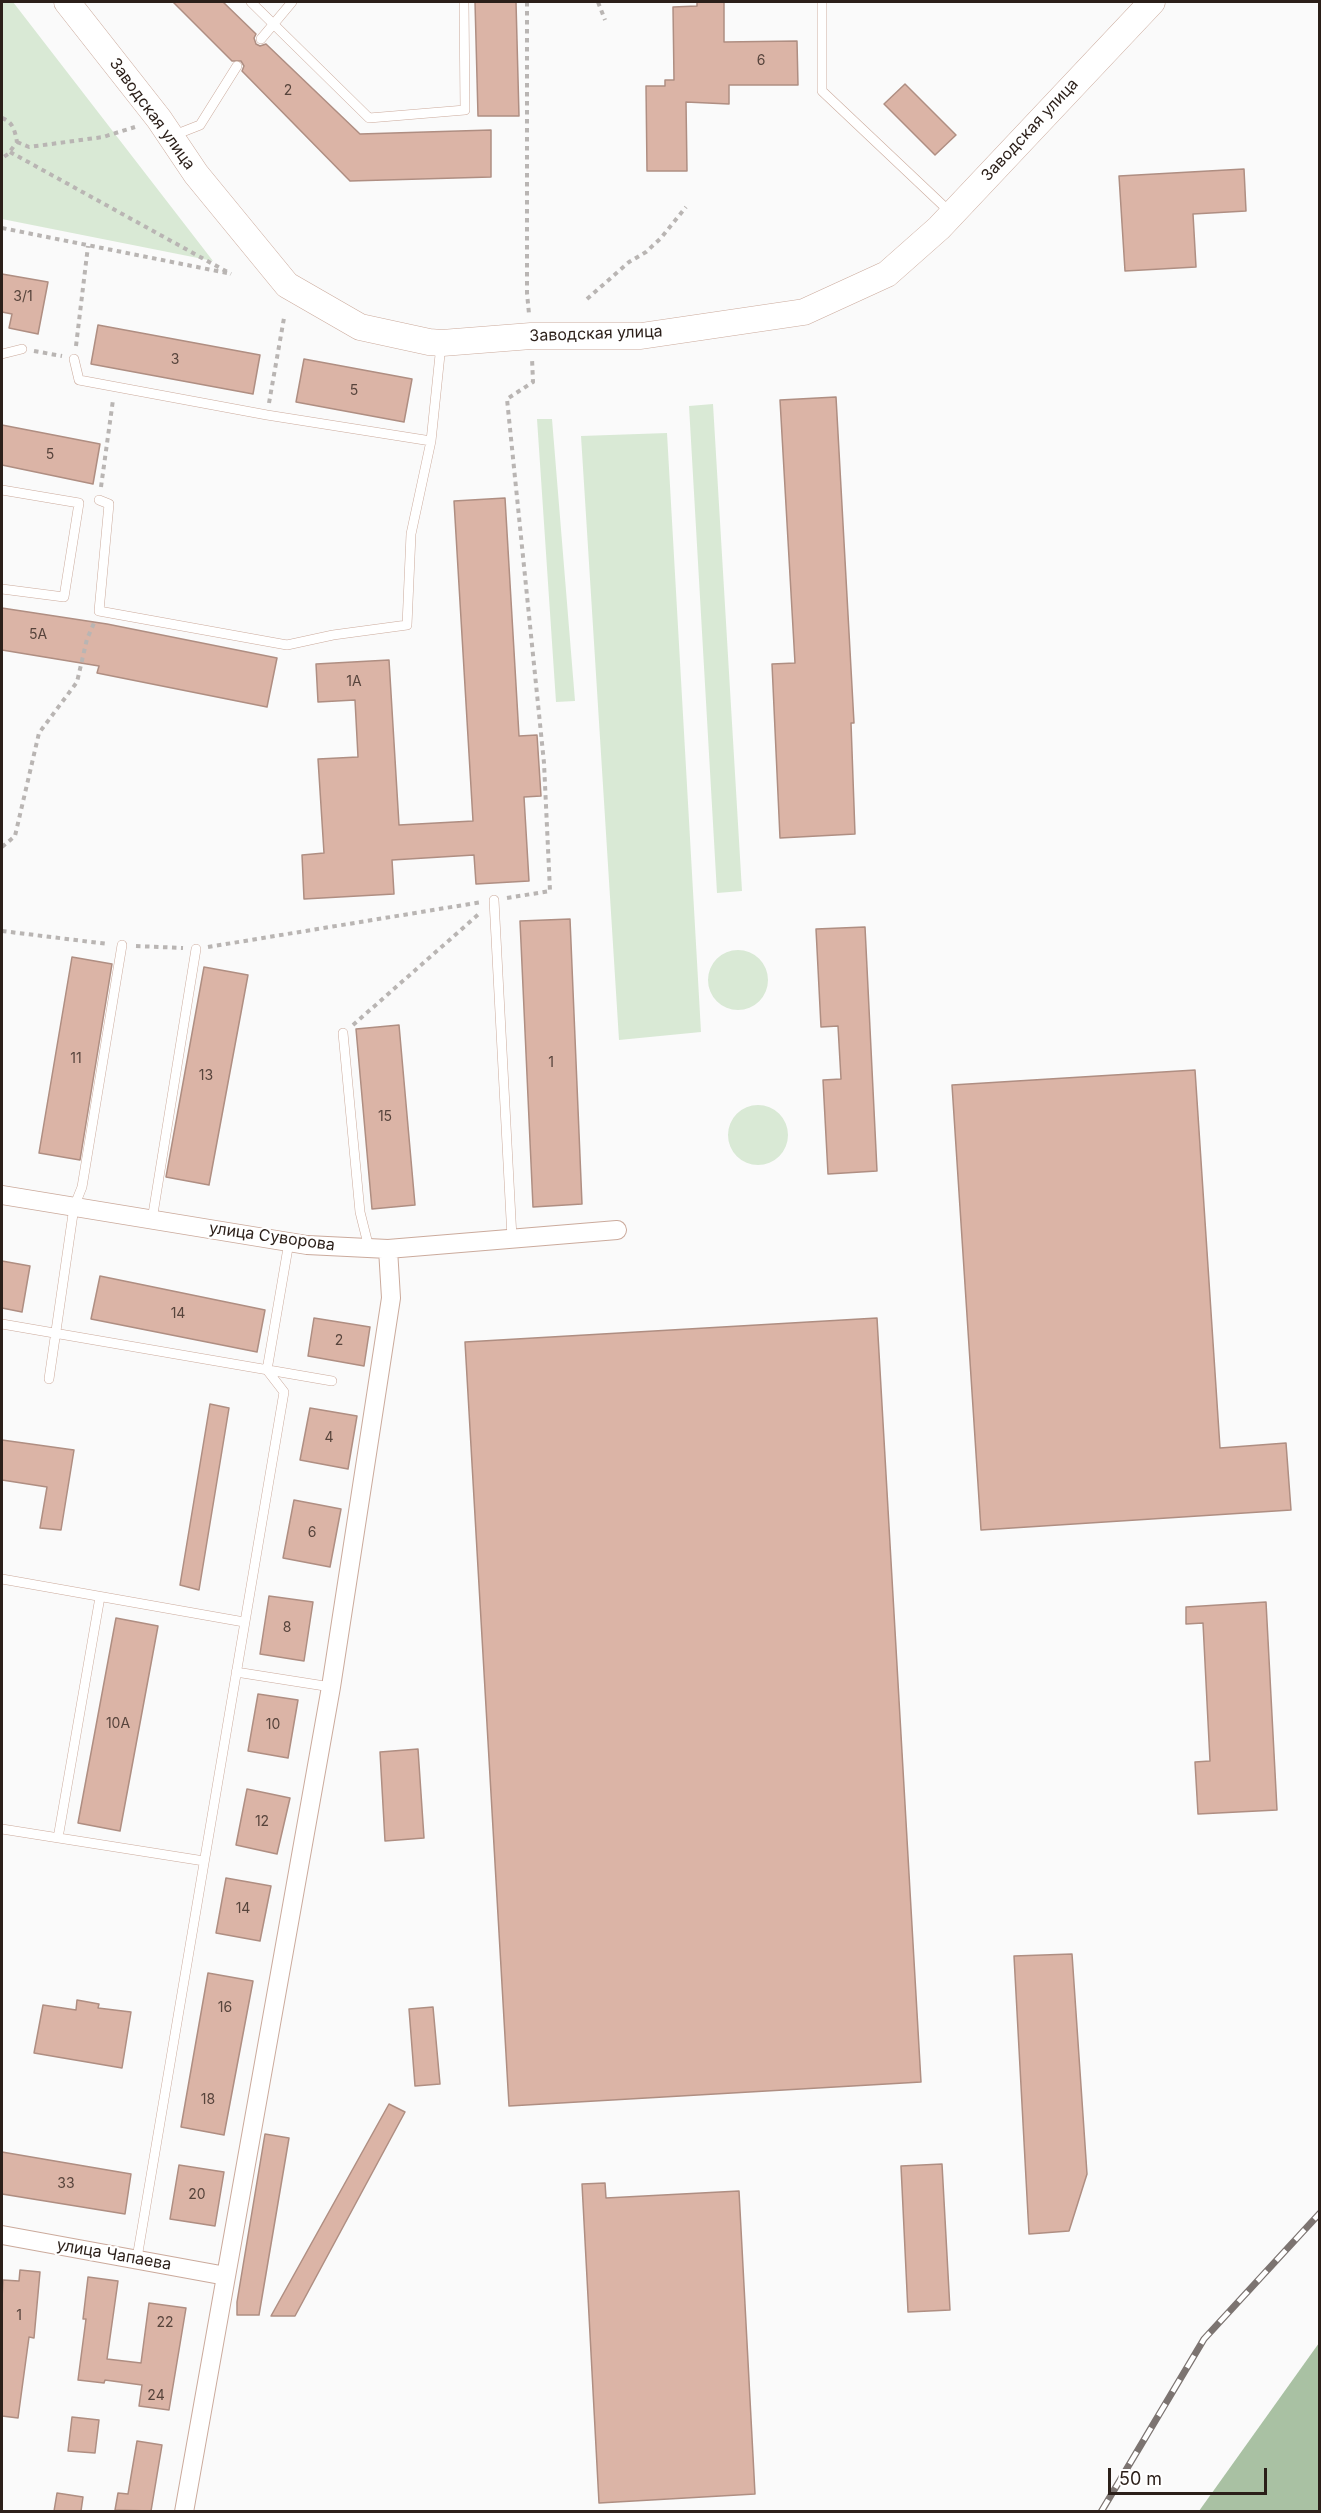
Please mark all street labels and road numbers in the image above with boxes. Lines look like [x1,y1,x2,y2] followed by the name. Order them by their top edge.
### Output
[105,54,199,174] street label: Заводская улица
[978,75,1082,185] street label: Заводская улица
[529,322,663,346] street label: Заводская улица
[208,1219,336,1255] street label: улица Суворова
[55,2235,173,2275] street label: улица Чапаева

